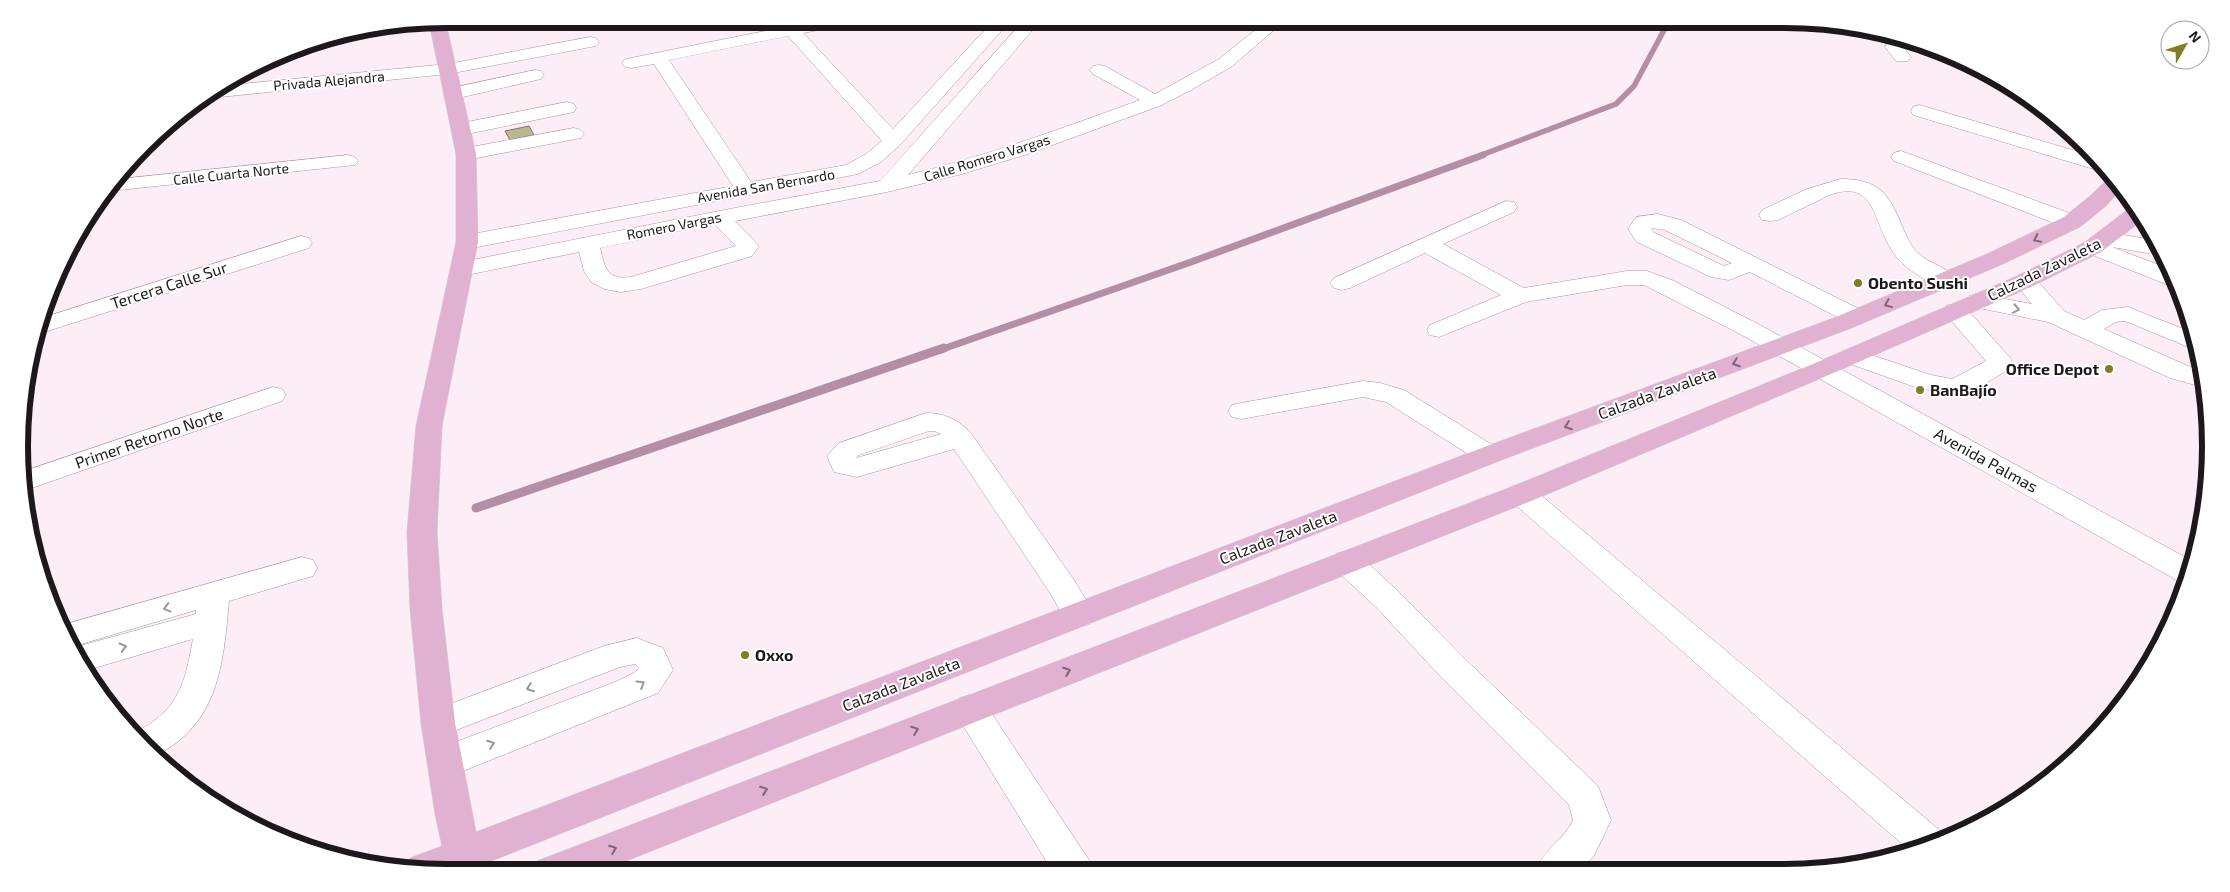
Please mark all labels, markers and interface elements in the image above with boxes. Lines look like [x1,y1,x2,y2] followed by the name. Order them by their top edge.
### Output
[2160,20,2210,70] north arrow
[2186,27,2205,46] text: N
[272,67,385,94] street label: Privada Alejandra
[922,130,1052,185] street label: Calle Romero Vargas
[172,159,290,188] street label: Calle Cuarta Norte
[696,165,836,206] street label: Avenida San Bernardo
[625,208,723,243] street label: Romero Vargas
[1984,233,2104,304] street label: Calzada Zavaleta
[2033,233,2042,243] one-way arrow
[108,257,230,312] street label: Tercera Calle Sur
[1868,273,1968,292] place label: Obento Sushi
[1852,277,1864,289] marker: Obento Sushi
[1884,298,1893,308] one-way arrow
[2011,303,2020,314] one-way arrow
[1733,357,1741,367] one-way arrow
[2006,359,2099,378] place label: Office Depot
[1595,362,1719,423] street label: Calzada Zavaleta
[2103,363,2115,375] marker: Office Depot
[1930,380,1997,399] place label: BanBajío
[1914,384,1926,396] marker: BanBajío
[72,403,225,472] street label: Primer Retorno Norte
[1564,420,1573,430] one-way arrow
[1931,423,2041,496] street label: Avenida Palmas
[1216,505,1339,568] street label: Calzada Zavaleta
[162,602,171,613] one-way arrow
[119,642,127,652] one-way arrow
[755,645,793,664] place label: Oxxo
[739,649,751,661] marker: Oxxo
[839,652,962,715] street label: Calzada Zavaleta
[1062,667,1071,678] one-way arrow
[636,681,645,691] one-way arrow
[527,682,535,692] one-way arrow
[911,726,919,736] one-way arrow
[486,740,495,751] one-way arrow
[759,785,768,796] one-way arrow
[608,845,617,855] one-way arrow

